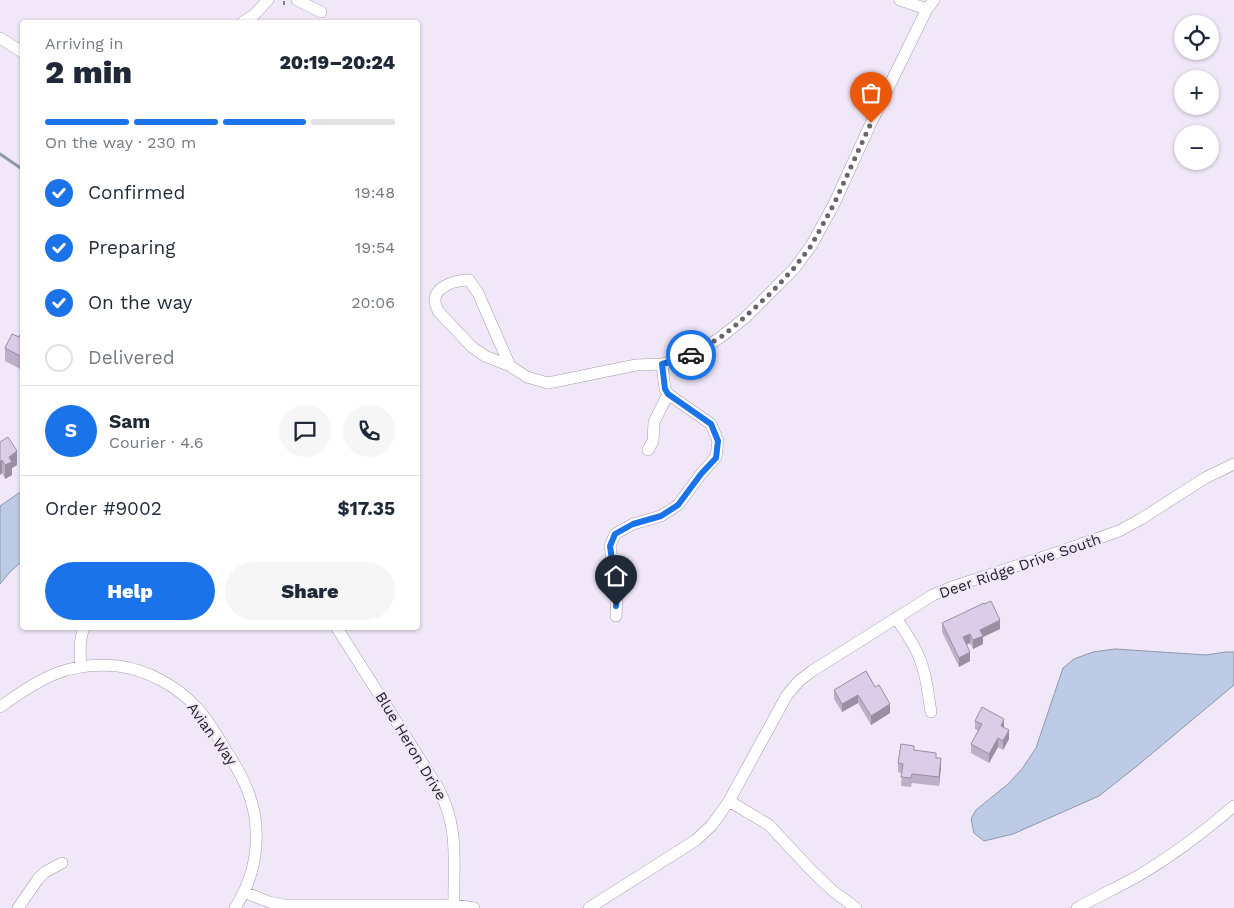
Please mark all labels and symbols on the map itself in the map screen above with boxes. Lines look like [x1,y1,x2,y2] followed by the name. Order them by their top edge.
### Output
[850,72,892,123] pin
[666,330,716,380] courier
[937,530,1103,602] street label: Deer Ridge Drive South
[595,555,637,606] pin
[371,688,451,804] street label: Blue Heron Drive
[183,699,241,769] street label: Avian Way

